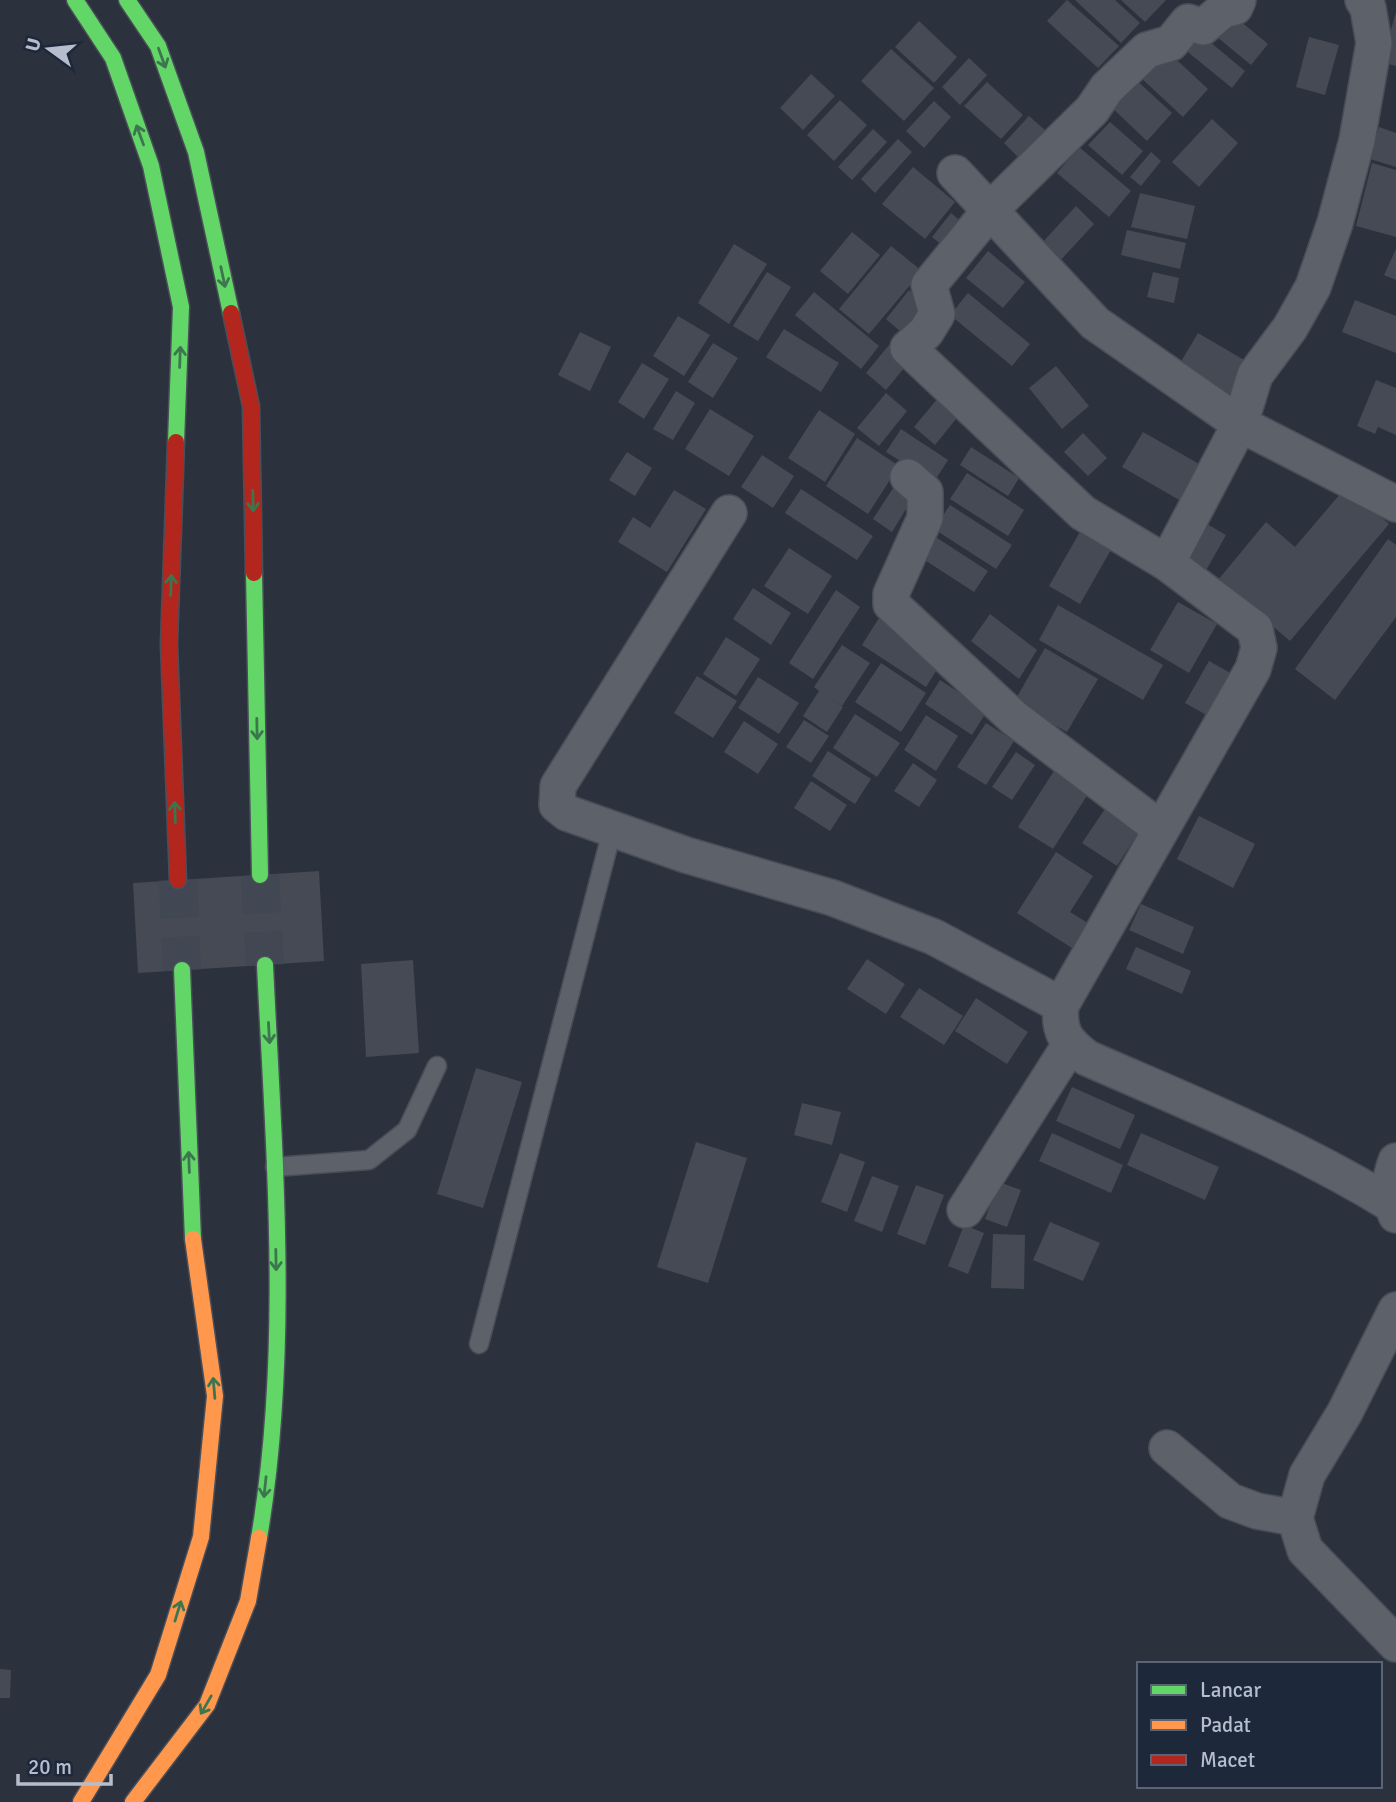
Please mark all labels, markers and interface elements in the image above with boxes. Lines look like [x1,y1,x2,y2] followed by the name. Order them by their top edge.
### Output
[14,14,84,84] north arrow
[20,36,47,54] text: U
[157,47,170,69] one-way arrow
[133,124,145,146] one-way arrow
[217,265,231,288] one-way arrow
[173,346,186,369] one-way arrow
[246,489,260,512] one-way arrow
[164,573,177,596] one-way arrow
[250,717,264,740] one-way arrow
[169,801,182,824] one-way arrow
[262,1021,275,1044] one-way arrow
[183,1151,196,1174] one-way arrow
[270,1248,283,1271] one-way arrow
[207,1377,220,1400] one-way arrow
[258,1475,271,1498] one-way arrow
[173,1601,185,1623] one-way arrow
[1137,1662,1382,1788] legend
[1200,1677,1261,1703] text: Lancar
[199,1694,213,1714] one-way arrow
[1200,1712,1251,1738] text: Padat
[18,1742,110,1786] scale bar
[1200,1747,1255,1773] text: Macet
[28,1754,72,1780] text: 20 m

